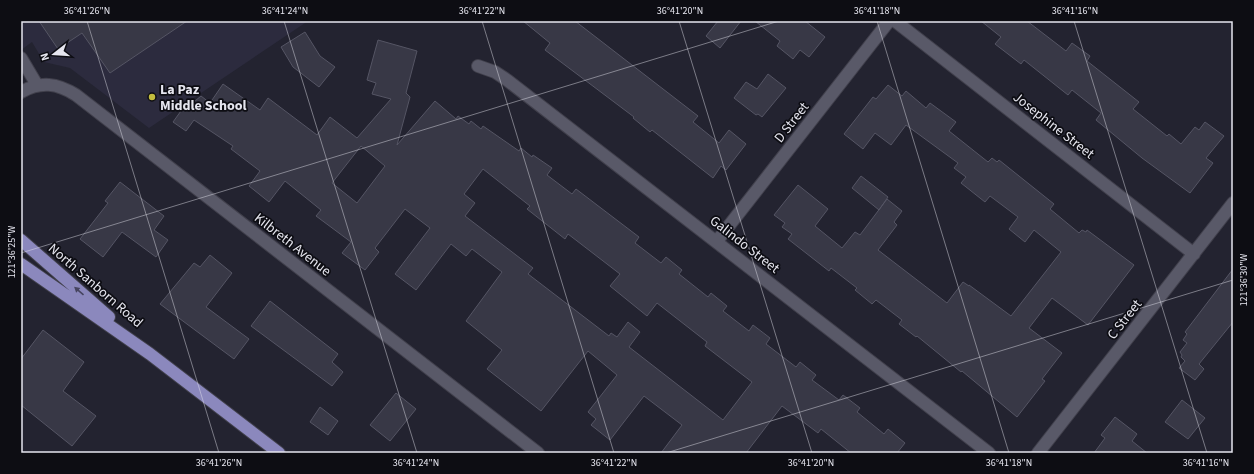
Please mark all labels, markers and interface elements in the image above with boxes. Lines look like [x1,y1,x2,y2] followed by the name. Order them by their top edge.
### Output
[64,4,110,18] text: 36°41'26"N
[262,4,308,18] text: 36°41'24"N
[459,4,505,18] text: 36°41'22"N
[657,4,703,18] text: 36°41'20"N
[854,4,900,18] text: 36°41'18"N
[1052,4,1098,18] text: 36°41'16"N
[34,34,74,74] north arrow
[37,51,53,62] text: N
[160,80,247,116] place label: La Paz Middle School
[1008,88,1099,164] street label: Josephine Street
[147,92,157,102] marker: La Paz Middle School
[770,98,814,147] street label: D Street
[250,208,335,281] street label: Kilbreth Avenue
[705,211,784,279] street label: Galindo Street
[5,226,19,278] text: 121°36'25"W
[44,239,147,333] street label: North Sanborn Road
[1237,254,1251,306] text: 121°36'30"W
[74,286,84,295] one-way arrow
[1103,295,1147,344] street label: C Street
[196,456,242,470] text: 36°41'26"N
[393,456,439,470] text: 36°41'24"N
[591,456,637,470] text: 36°41'22"N
[788,456,834,470] text: 36°41'20"N
[986,456,1032,470] text: 36°41'18"N
[1183,456,1229,470] text: 36°41'16"N

